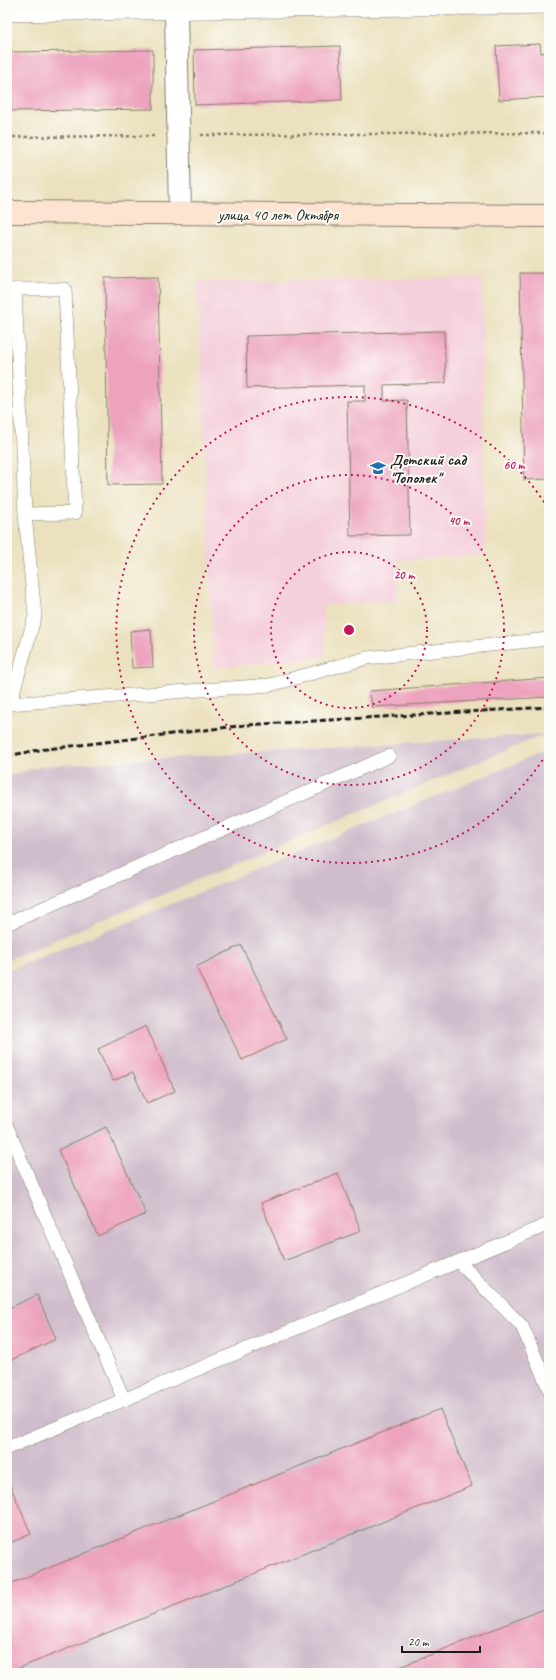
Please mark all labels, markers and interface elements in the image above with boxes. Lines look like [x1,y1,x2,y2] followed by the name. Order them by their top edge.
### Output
[217,205,340,225] street label: улица 40 лет Октября
[390,450,467,488] place label: Детский сад "Тополек"
[504,457,526,473] text: 60 m
[369,459,387,477] school or university icon: Детский сад "Тополек"
[449,513,470,529] text: 40 m
[394,567,415,583] text: 20 m
[342,623,356,637] centre of rings
[402,1628,480,1654] scale bar
[408,1634,430,1650] text: 20 m

